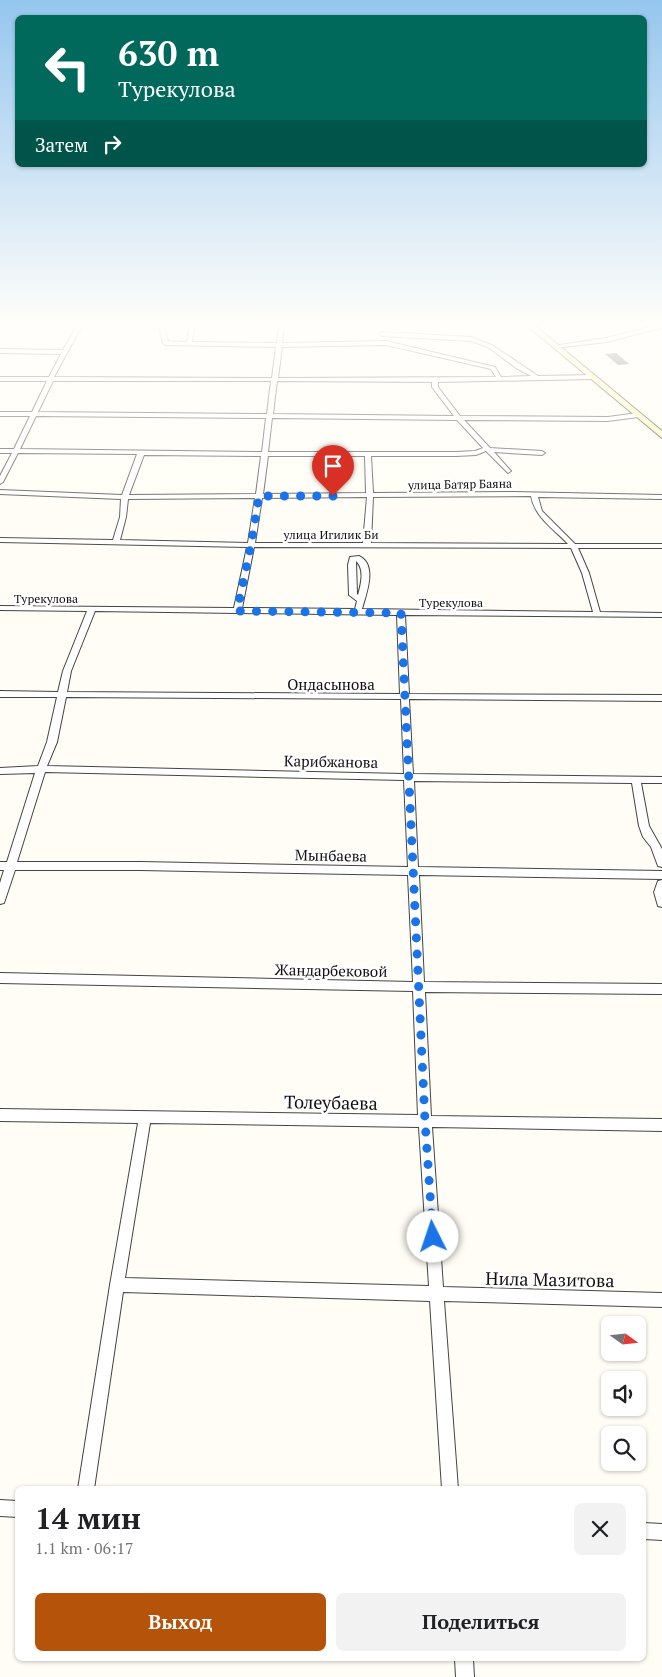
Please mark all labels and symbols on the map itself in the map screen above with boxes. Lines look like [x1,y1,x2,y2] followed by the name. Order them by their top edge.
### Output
[312,445,354,496] pin
[407,476,512,492] street label: улица Батяр Баяна
[282,527,379,542] street label: улица Игилик Би
[14,591,78,606] street label: Турекулова
[419,595,483,610] street label: Турекулова
[287,674,375,694] street label: Ондасынова
[284,750,379,772] street label: Карибжанова
[295,844,368,866] street label: Мынбаева
[274,959,388,981] street label: Жандарбековой
[284,1089,378,1115] street label: Толеубаева
[406,1210,458,1262] position arrow
[485,1266,615,1292] street label: Нила Мазитова
[601,1316,646,1361] north arrow

